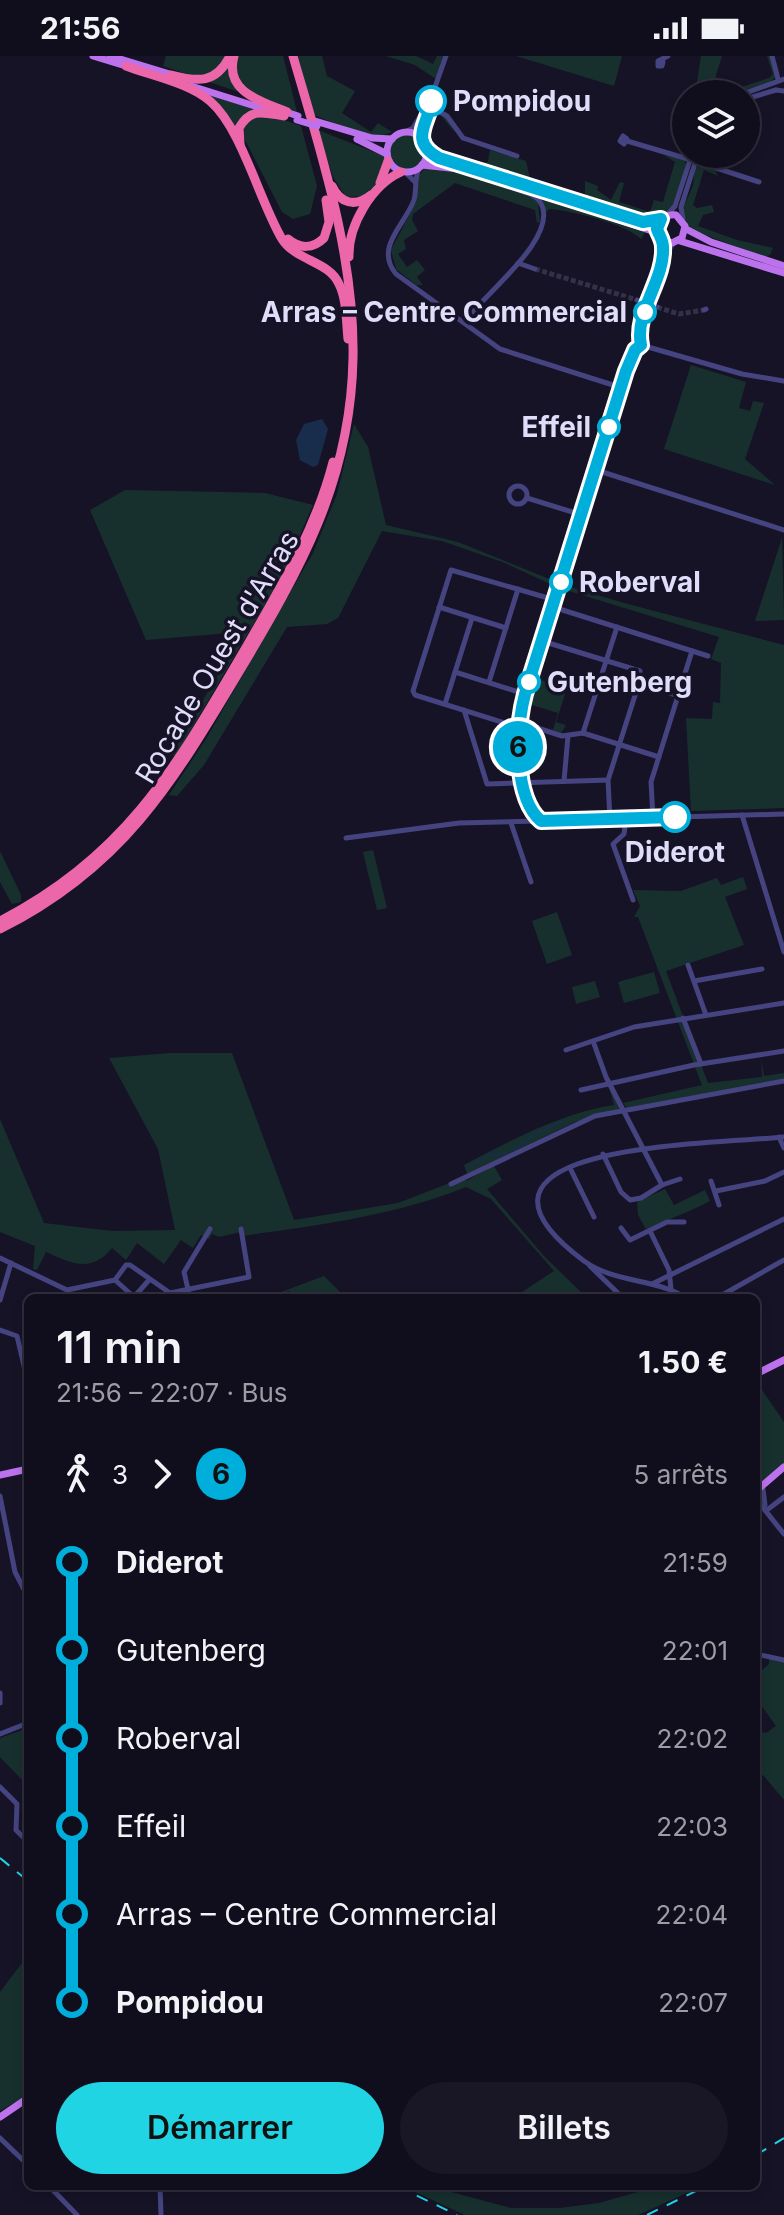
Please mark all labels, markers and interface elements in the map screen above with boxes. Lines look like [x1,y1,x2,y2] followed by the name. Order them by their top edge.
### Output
[40,10,121,46] text: 21:56
[672,80,760,168] map controls
[672,80,760,168] button: layers
[453,84,591,118] place label: Pompidou
[416,86,446,116] marker: Pompidou
[261,295,627,329] place label: Arras – Centre Commercial
[634,301,656,323] marker: Arras – Centre Commercial
[522,410,591,444] place label: Effeil
[598,416,620,438] marker: Effeil
[128,525,306,789] street label: Rocade Ouest d'Arras
[579,565,701,599] place label: Roberval
[550,571,572,593] marker: Roberval
[547,665,692,699] place label: Gutenberg
[518,671,540,693] marker: Gutenberg
[492,721,544,773] line badge: 6
[509,730,527,764] text: 6
[660,802,690,832] marker: Diderot
[625,835,725,869] place label: Diderot
[56,1320,182,1374] text: 11 min
[638,1344,728,1380] text: 1.50 €
[56,1377,288,1408] text: 21:56 – 22:07 · Bus
[56,1452,100,1496] icon: walk
[140,1452,184,1496] icon: forward
[212,1457,230,1491] text: 6
[112,1459,128,1490] text: 3
[634,1459,728,1490] text: 5 arrêts
[116,1544,223,1580] text: Diderot
[662,1547,728,1578] text: 21:59
[116,1632,266,1668] text: Gutenberg
[662,1635,728,1666] text: 22:01
[116,1720,241,1756] text: Roberval
[657,1723,728,1754] text: 22:02
[116,1808,186,1844] text: Effeil
[656,1811,728,1842] text: 22:03
[116,1896,497,1932] text: Arras – Centre Commercial
[656,1899,728,1930] text: 22:04
[116,1984,264,2020] text: Pompidou
[658,1987,728,2018] text: 22:07
[56,2082,384,2174] button: Démarrer
[400,2082,728,2174] button: Billets

